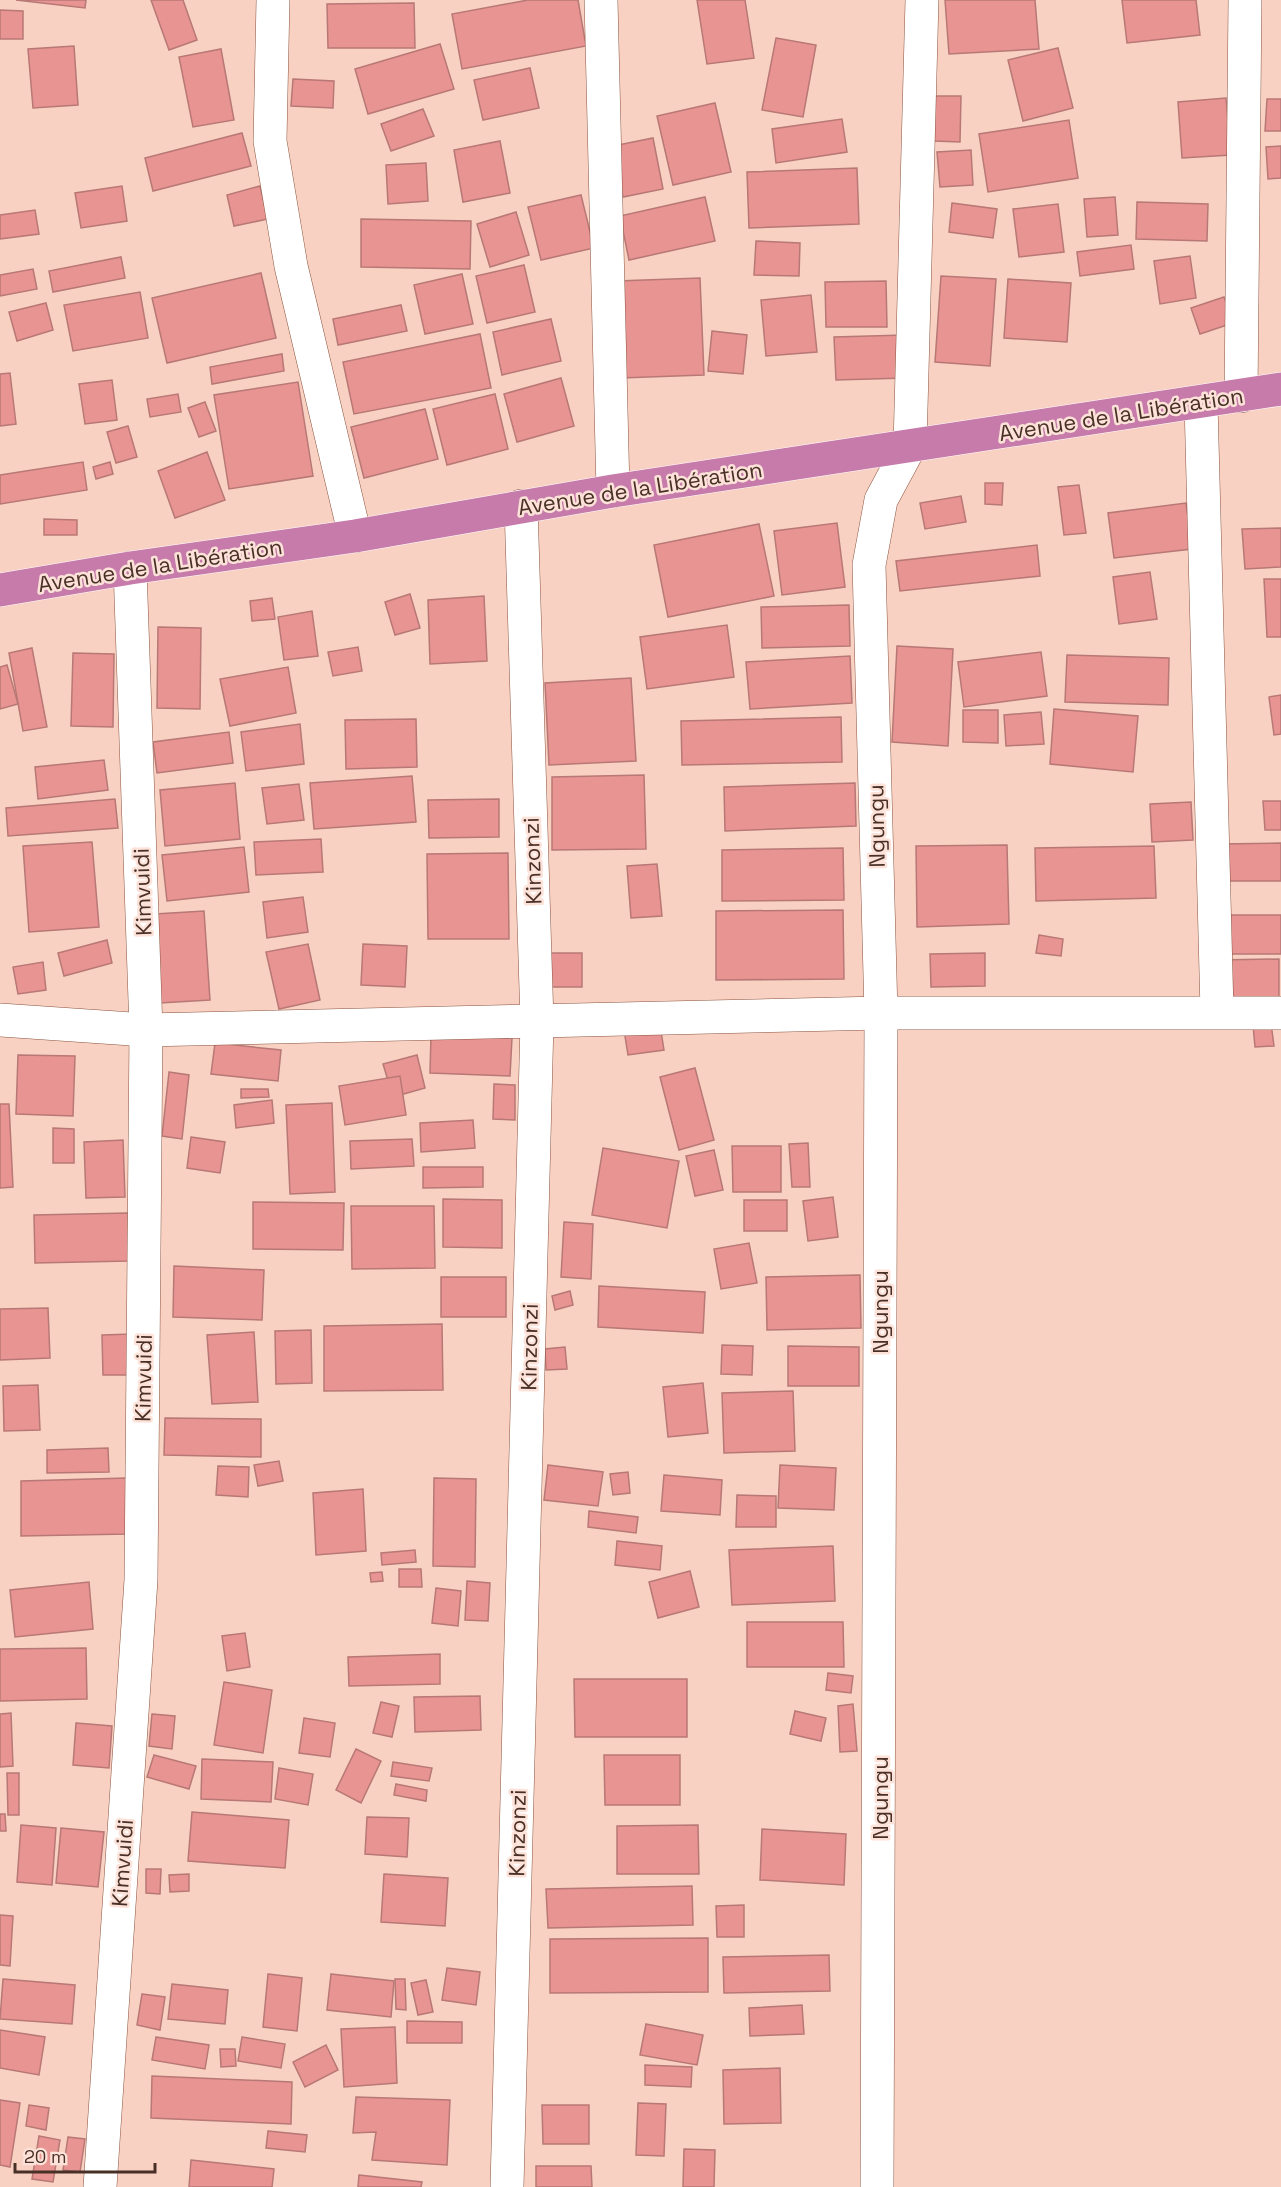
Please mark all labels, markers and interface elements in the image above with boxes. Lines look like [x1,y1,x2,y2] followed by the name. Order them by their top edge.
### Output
[997,381,1245,447] street label: Avenue de la Libération
[516,455,764,521] street label: Avenue de la Libération
[36,532,284,598] street label: Avenue de la Libération
[861,784,891,868] street label: Ngungu
[516,817,548,905] street label: Kinzonzi
[126,848,158,936] street label: Kimvuidi
[866,1270,894,1354] street label: Ngungu
[514,1303,544,1391] street label: Kinzonzi
[128,1334,158,1422] street label: Kimvuidi
[866,1756,894,1840] street label: Ngungu
[502,1789,532,1877] street label: Kinzonzi
[105,1818,139,1908] street label: Kimvuidi
[15,2136,154,2174] scale bar
[24,2145,67,2168] text: 20 m

